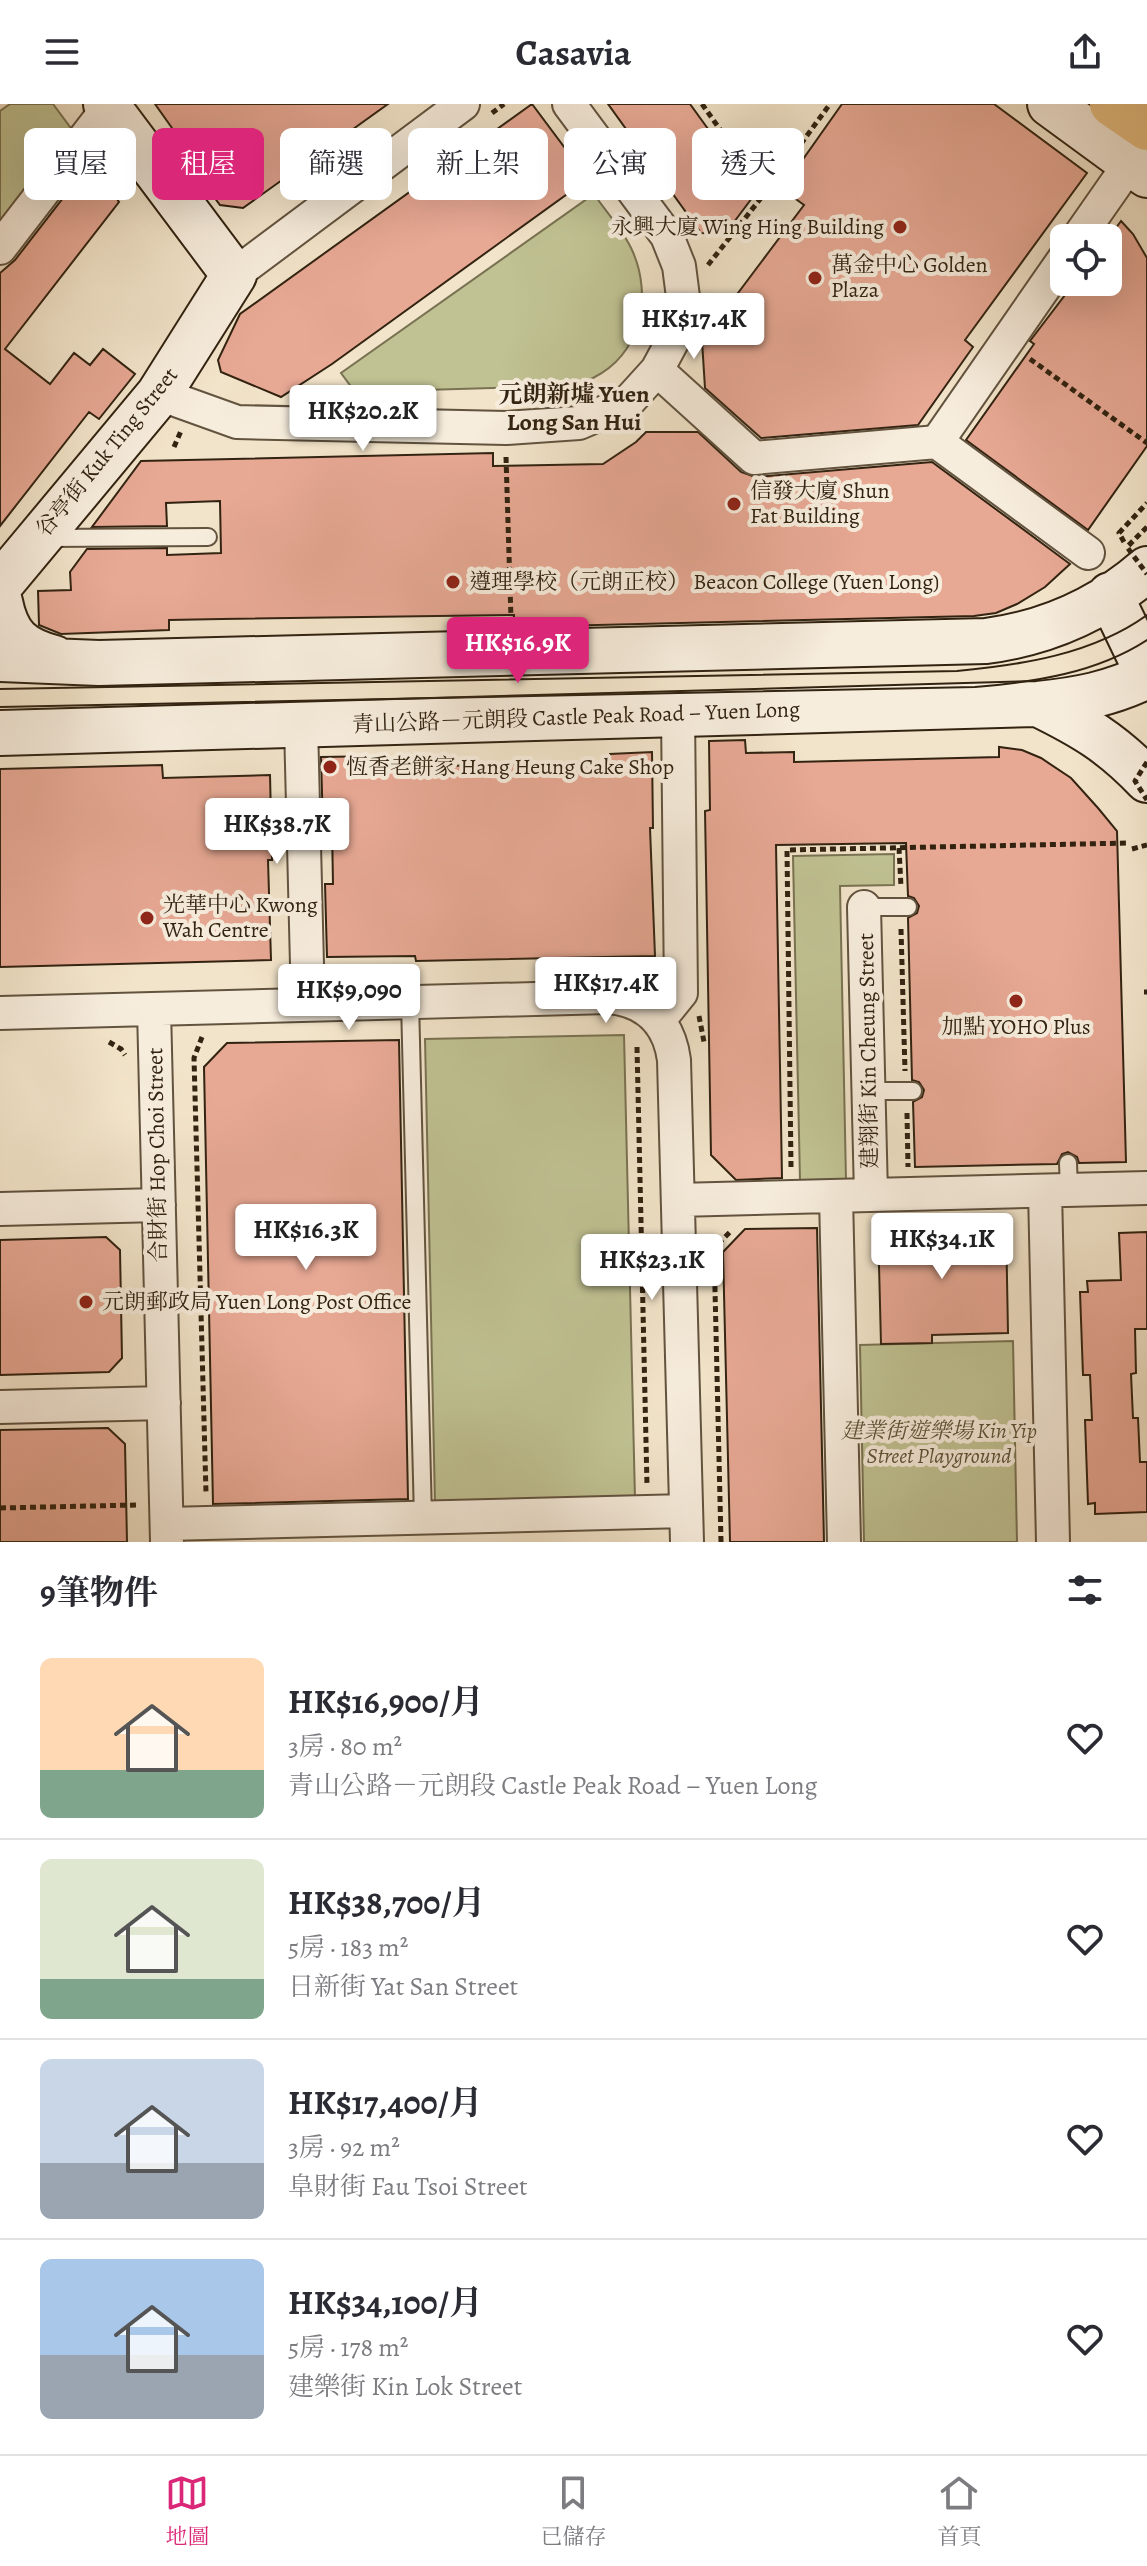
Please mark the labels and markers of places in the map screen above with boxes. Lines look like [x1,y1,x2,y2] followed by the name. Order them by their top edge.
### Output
[611,212,884,242] place label: 永興大廈 Wing Hing Building
[891,218,909,236] marker: 永興大廈 Wing Hing Building
[831,250,988,305] place label: 萬金中心 Golden Plaza
[806,269,824,287] marker: 萬金中心 Golden Plaza
[611,293,777,361] pin: HK$17.4K
[280,385,446,453] pin: HK$20.2K
[750,476,890,531] place label: 信發大廈 Shun Fat Building
[725,495,743,513] marker: 信發大廈 Shun Fat Building
[469,567,939,597] place label: 遵理學校（元朗正校） Beacon College (Yuen Long)
[444,573,462,591] marker: 遵理學校（元朗正校） Beacon College (Yuen Long)
[435,617,601,685] pin: HK$16.9K
[346,752,674,782] place label: 恆香老餅家 Hang Heung Cake Shop
[321,758,339,776] marker: 恆香老餅家 Hang Heung Cake Shop
[194,798,360,866] pin: HK$38.7K
[162,890,318,945] place label: 光華中心 Kwong Wah Centre
[138,909,156,927] marker: 光華中心 Kwong Wah Centre
[523,957,689,1025] pin: HK$17.4K
[266,964,432,1032] pin: HK$9,090
[1007,992,1025,1010] marker: 加點 YOHO Plus
[941,1012,1091,1042] place label: 加點 YOHO Plus
[223,1204,389,1272] pin: HK$16.3K
[859,1213,1025,1281] pin: HK$34.1K
[569,1234,735,1302] pin: HK$23.1K
[102,1287,411,1317] place label: 元朗郵政局 Yuen Long Post Office
[77,1293,95,1311] marker: 元朗郵政局 Yuen Long Post Office

